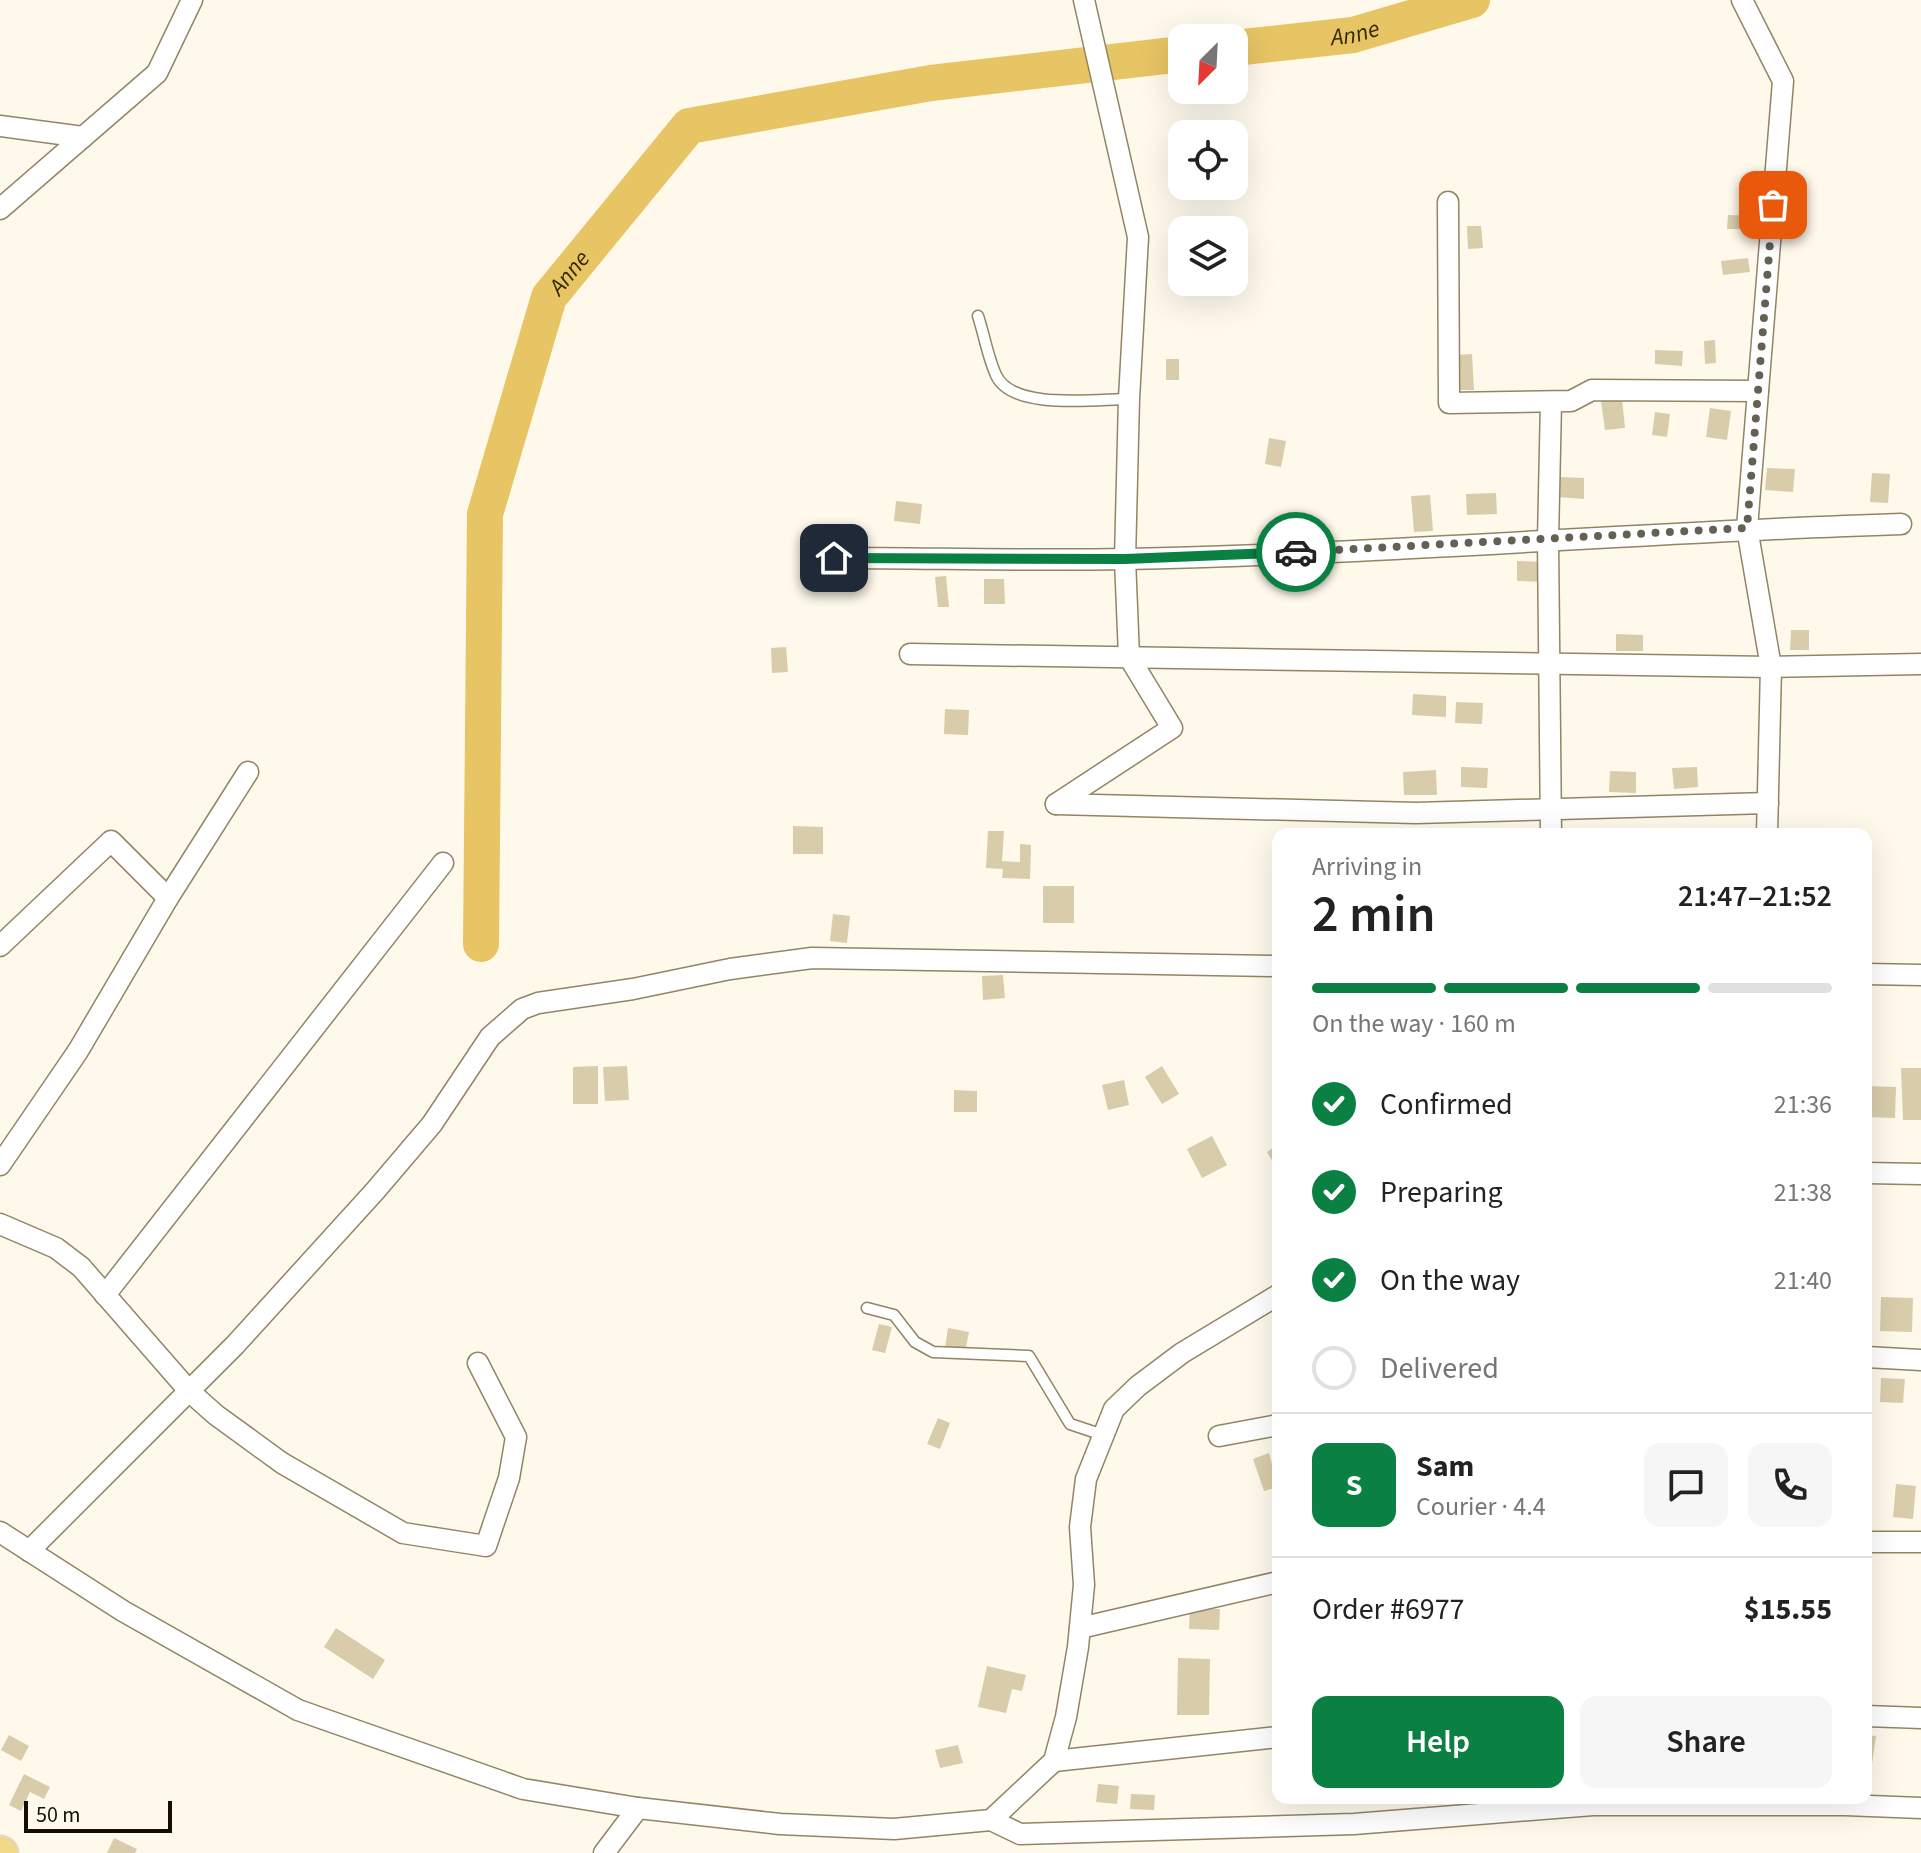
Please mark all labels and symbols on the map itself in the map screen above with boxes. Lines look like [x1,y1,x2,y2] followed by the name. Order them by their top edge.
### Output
[1327,11,1384,56] water label: Anne
[1168,24,1248,104] north arrow
[1739,171,1807,239] pin
[539,243,599,304] water label: Anne
[1256,512,1336,592] courier
[800,524,868,592] pin
[24,1797,172,1833] scale bar

